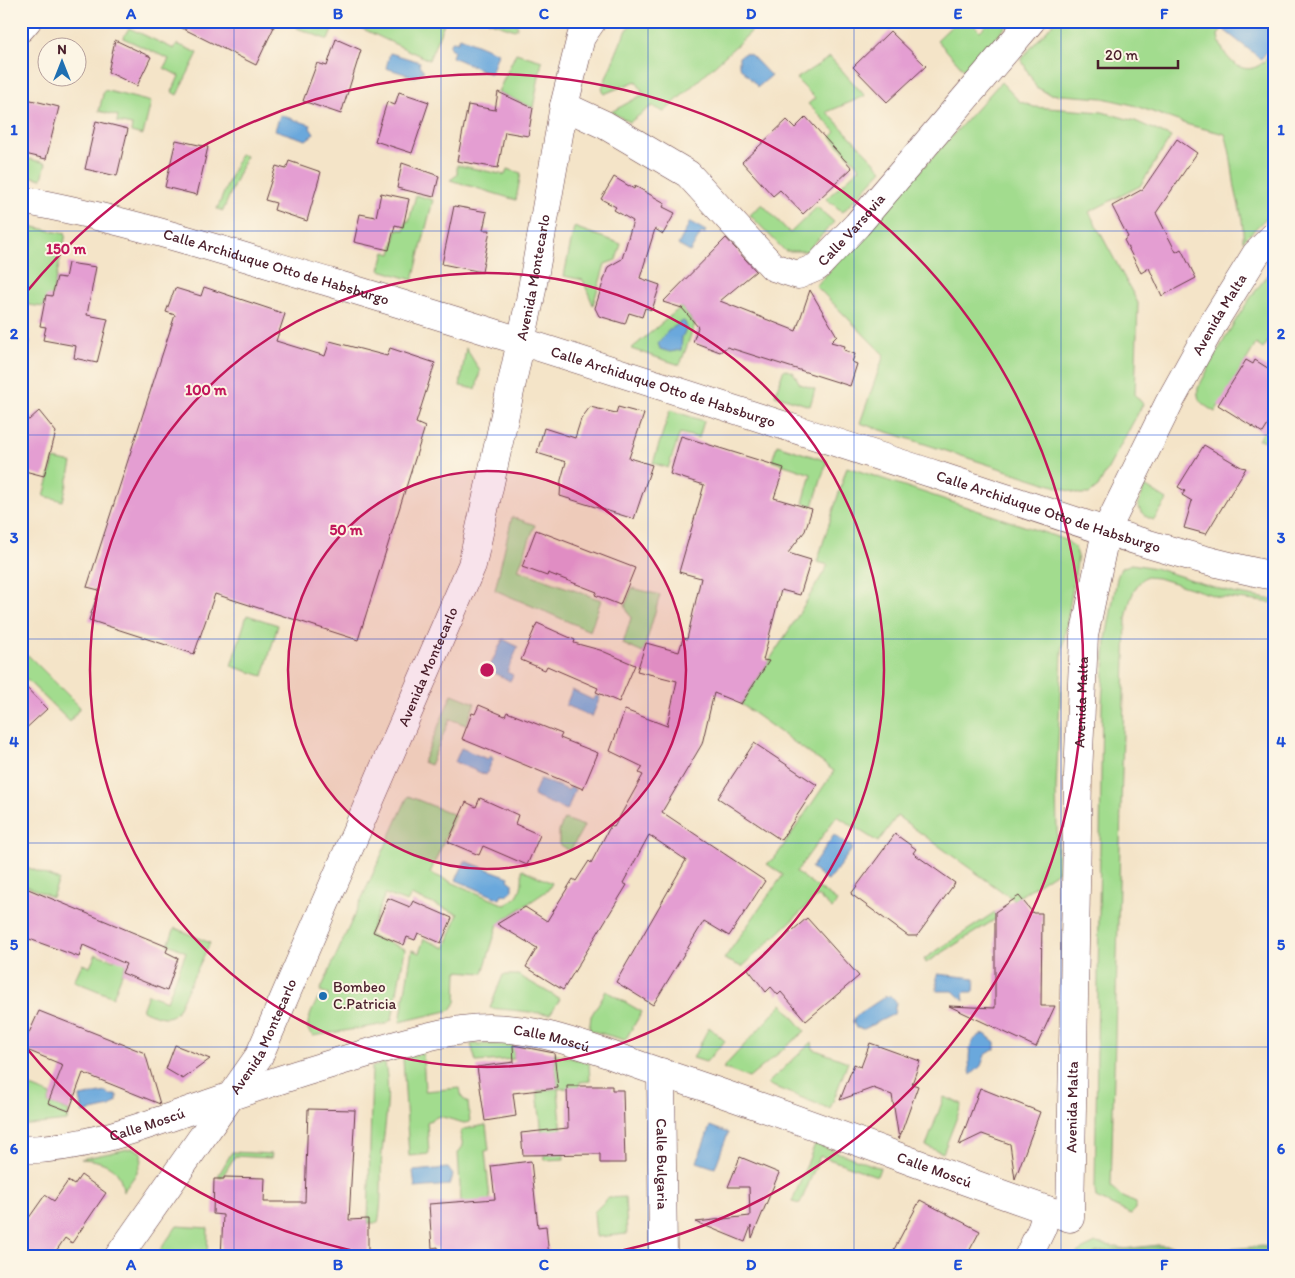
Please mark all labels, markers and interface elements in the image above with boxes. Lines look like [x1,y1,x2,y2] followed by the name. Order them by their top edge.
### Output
[125,4,137,23] text: A
[333,4,344,23] text: B
[539,4,550,23] text: C
[746,4,757,23] text: D
[954,4,963,23] text: E
[1160,4,1169,23] text: F
[38,38,88,88] north arrow
[1098,38,1178,70] scale bar
[57,41,67,58] text: N
[1105,46,1139,64] text: 20 m
[10,120,18,139] text: 1
[1277,120,1285,139] text: 1
[814,190,889,270] street label: Calle Varsovia
[512,213,554,342] street label: Avenida Montecarlo
[161,225,392,309] street label: Calle Archiduque Otto de Habsburgo
[46,240,86,258] text: 150 m
[1188,270,1251,358] street label: Avenida Malta
[10,324,19,343] text: 2
[1277,324,1286,343] text: 2
[549,342,778,431] street label: Calle Archiduque Otto de Habsburgo
[185,381,227,399] text: 100 m
[934,466,1163,556] street label: Calle Archiduque Otto de Habsburgo
[329,521,363,539] text: 50 m
[10,528,19,547] text: 3
[1277,528,1286,547] text: 3
[394,604,462,729] street label: Avenida Montecarlo
[1070,655,1092,748] street label: Avenida Malta
[478,661,496,679] centre of rings
[9,732,19,751] text: 4
[1276,732,1286,751] text: 4
[10,935,19,954] text: 5
[1277,935,1286,954] text: 5
[226,976,301,1098] street label: Avenida Montecarlo
[333,978,397,1013] place label: Bombeo C.Patricia
[317,990,329,1002] marker: Bombeo C.Patricia
[512,1021,592,1056] street label: Calle Moscú
[1062,1060,1082,1153] street label: Avenida Malta
[107,1104,187,1145] street label: Calle Moscú
[653,1118,671,1210] street label: Calle Bulgaria
[10,1139,19,1158] text: 6
[1277,1139,1286,1158] text: 6
[894,1148,974,1192] street label: Calle Moscú
[125,1255,137,1274] text: A
[333,1255,344,1274] text: B
[539,1255,550,1274] text: C
[746,1255,757,1274] text: D
[954,1255,963,1274] text: E
[1160,1255,1169,1274] text: F

